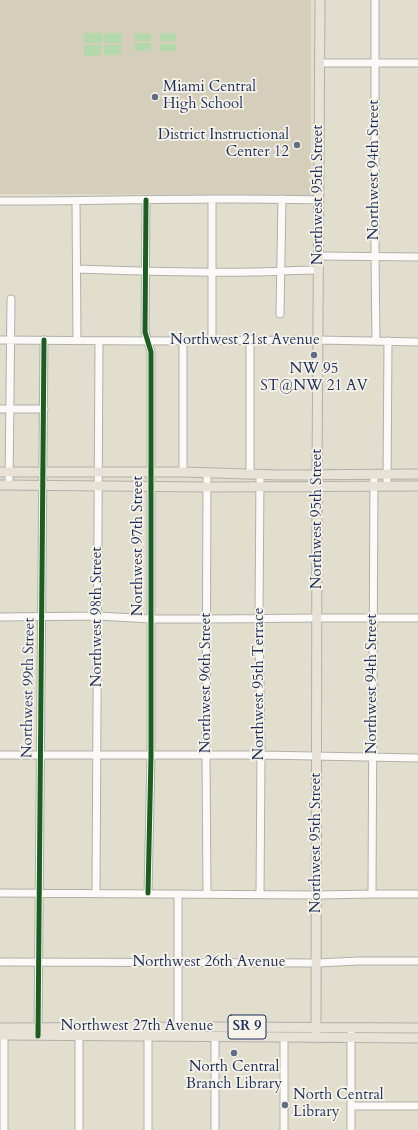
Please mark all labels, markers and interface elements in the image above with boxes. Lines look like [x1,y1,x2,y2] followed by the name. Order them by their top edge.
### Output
[163,79,256,114] place label: Miami Central High School
[150,92,160,102] marker: Miami Central High School
[366,100,384,240] street label: Northwest 94th Street
[310,125,328,265] street label: Northwest 95th Street
[158,127,289,162] place label: District Instructional Center 12
[292,140,302,150] marker: District Instructional Center 12
[170,332,320,350] street label: Northwest 21st Avenue
[309,350,319,360] marker: NW 95 ST@NW 21 AV
[260,361,368,396] place label: NW 95 ST@NW 21 AV
[309,449,327,589] street label: Northwest 95th Street
[130,476,148,616] street label: Northwest 97th Street
[89,547,107,687] street label: Northwest 98th Street
[251,607,269,761] street label: Northwest 95th Terrace
[198,613,216,753] street label: Northwest 96th Street
[364,614,382,754] street label: Northwest 94th Street
[19,618,39,758] street label: Northwest 99th Street
[308,773,326,913] street label: Northwest 95th Street
[133,954,285,972] street label: Northwest 26th Avenue
[228,1015,266,1039] road number: SR 9
[61,1018,213,1036] street label: Northwest 27th Avenue
[229,1048,239,1058] marker: North Central Branch Library
[186,1059,282,1094] place label: North Central Branch Library
[293,1087,384,1122] place label: North Central Library
[280,1100,290,1110] marker: North Central Library

